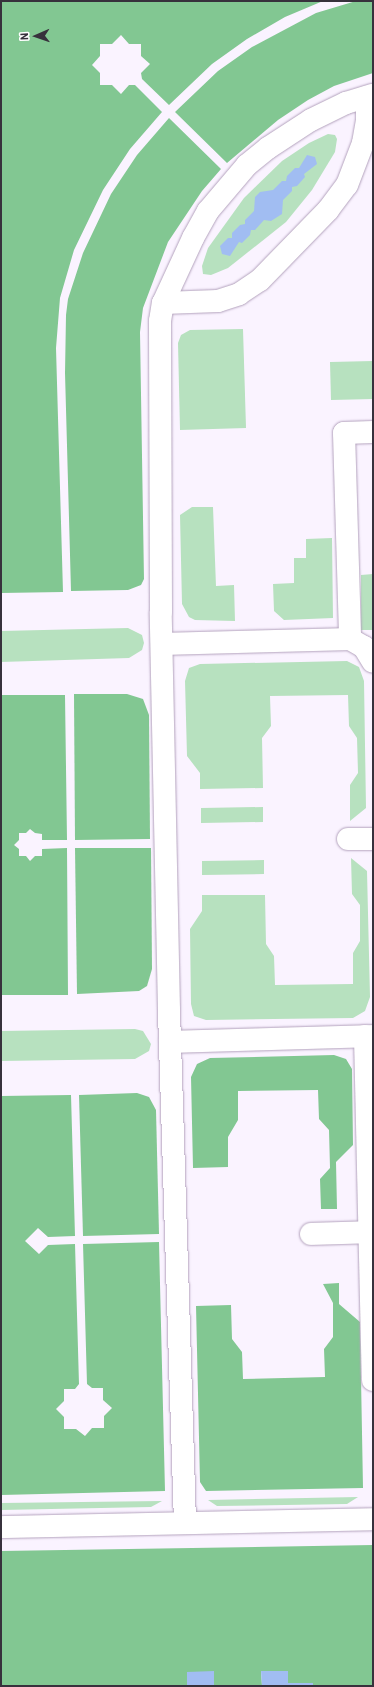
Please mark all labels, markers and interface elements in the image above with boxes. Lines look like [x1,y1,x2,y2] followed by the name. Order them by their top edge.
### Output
[16,16,56,56] north arrow
[17,33,30,40] text: N

